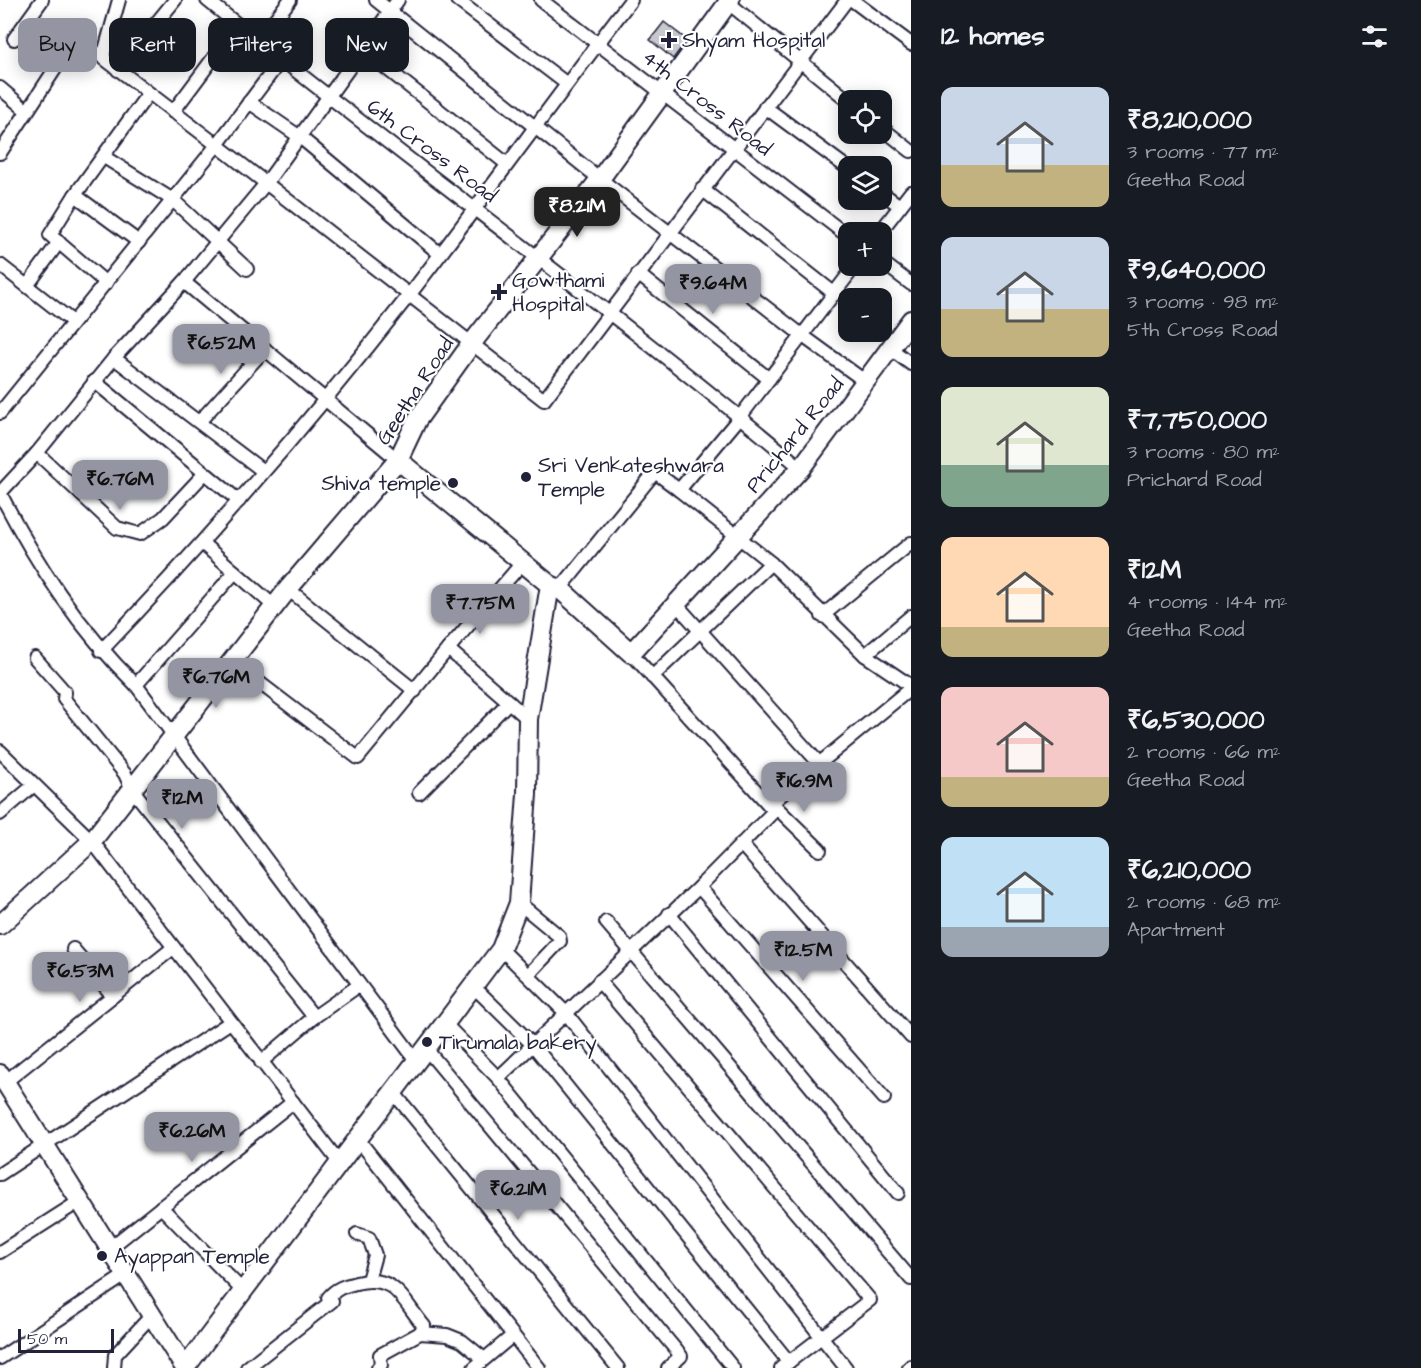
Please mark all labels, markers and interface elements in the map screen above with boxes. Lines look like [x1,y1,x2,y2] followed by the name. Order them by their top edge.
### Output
[18,18,97,72] chip: Buy
[109,18,196,72] chip: Rent
[208,18,313,72] chip: Filters
[325,18,409,72] chip: New
[941,18,1044,54] text: 12 homes
[1358,20,1391,53] icon: filters
[682,26,825,57] place label: Shyam Hospital
[660,31,678,49] marker: Shyam Hospital
[636,43,778,163] street label: 4th Cross Road
[838,90,892,342] map controls
[838,90,892,144] button: locate
[361,92,503,210] street label: 6th Cross Road
[1127,102,1252,138] text: ₹8,210,000
[989,111,1061,183] icon: home
[1127,138,1279,166] text: 3 rooms · 77 m²
[838,156,892,210] button: layers
[1127,166,1245,194] text: Geetha Road
[528,187,626,238] pin: ₹8.21M
[548,192,606,220] text: ₹8.21M
[838,222,892,276] button: +
[1127,252,1266,288] text: ₹9,640,000
[989,261,1061,333] icon: home
[664,264,762,315] pin: ₹9.64M
[512,266,604,320] place label: Gowthami Hospital
[679,269,747,297] text: ₹9.64M
[490,283,508,301] marker: Gowthami Hospital
[838,288,892,342] button: −
[1127,288,1279,316] text: 3 rooms · 98 m²
[1127,316,1278,344] text: 5th Cross Road
[172,324,270,375] pin: ₹6.52M
[187,329,255,357] text: ₹6.52M
[369,331,461,451] street label: Geetha Road
[739,371,851,499] street label: Prichard Road
[1127,402,1267,438] text: ₹7,750,000
[989,411,1061,483] icon: home
[1127,438,1280,466] text: 3 rooms · 80 m²
[538,451,724,505] place label: Sri Venkateshwara Temple
[71,460,169,511] pin: ₹6.76M
[86,465,154,493] text: ₹6.76M
[1127,466,1262,494] text: Prichard Road
[321,469,441,499] place label: Shiva temple
[519,470,533,484] marker: Sri Venkateshwara Temple
[446,476,460,490] marker: Shiva temple
[1127,552,1182,588] text: ₹12M
[989,561,1061,633] icon: home
[431,584,529,635] pin: ₹7.75M
[1127,588,1287,616] text: 4 rooms · 144 m²
[445,589,515,617] text: ₹7.75M
[1127,616,1245,644] text: Geetha Road
[167,658,265,709] pin: ₹6.76M
[182,663,250,691] text: ₹6.76M
[1127,702,1265,738] text: ₹6,530,000
[989,711,1061,783] icon: home
[1127,738,1281,766] text: 2 rooms · 66 m²
[755,762,853,813] pin: ₹16.9M
[1127,766,1245,794] text: Geetha Road
[775,767,833,795] text: ₹16.9M
[146,779,218,830] pin: ₹12M
[161,784,203,812] text: ₹12M
[1127,852,1251,888] text: ₹6,210,000
[989,861,1061,933] icon: home
[1127,888,1281,916] text: 2 rooms · 68 m²
[1127,916,1225,944] text: Apartment
[754,931,852,982] pin: ₹12.5M
[774,936,832,964] text: ₹12.5M
[31,952,129,1003] pin: ₹6.53M
[46,957,114,985] text: ₹6.53M
[439,1028,597,1059] place label: Tirumala bakery
[420,1035,434,1049] marker: Tirumala bakery
[143,1112,241,1163] pin: ₹6.26M
[158,1117,226,1145] text: ₹6.26M
[469,1170,567,1221] pin: ₹6.21M
[489,1175,547,1203] text: ₹6.21M
[114,1242,270,1273] place label: Ayappan Temple
[95,1249,109,1263] marker: Ayappan Temple
[18,1326,114,1354] scale bar
[27,1328,67,1350] text: 50 m

